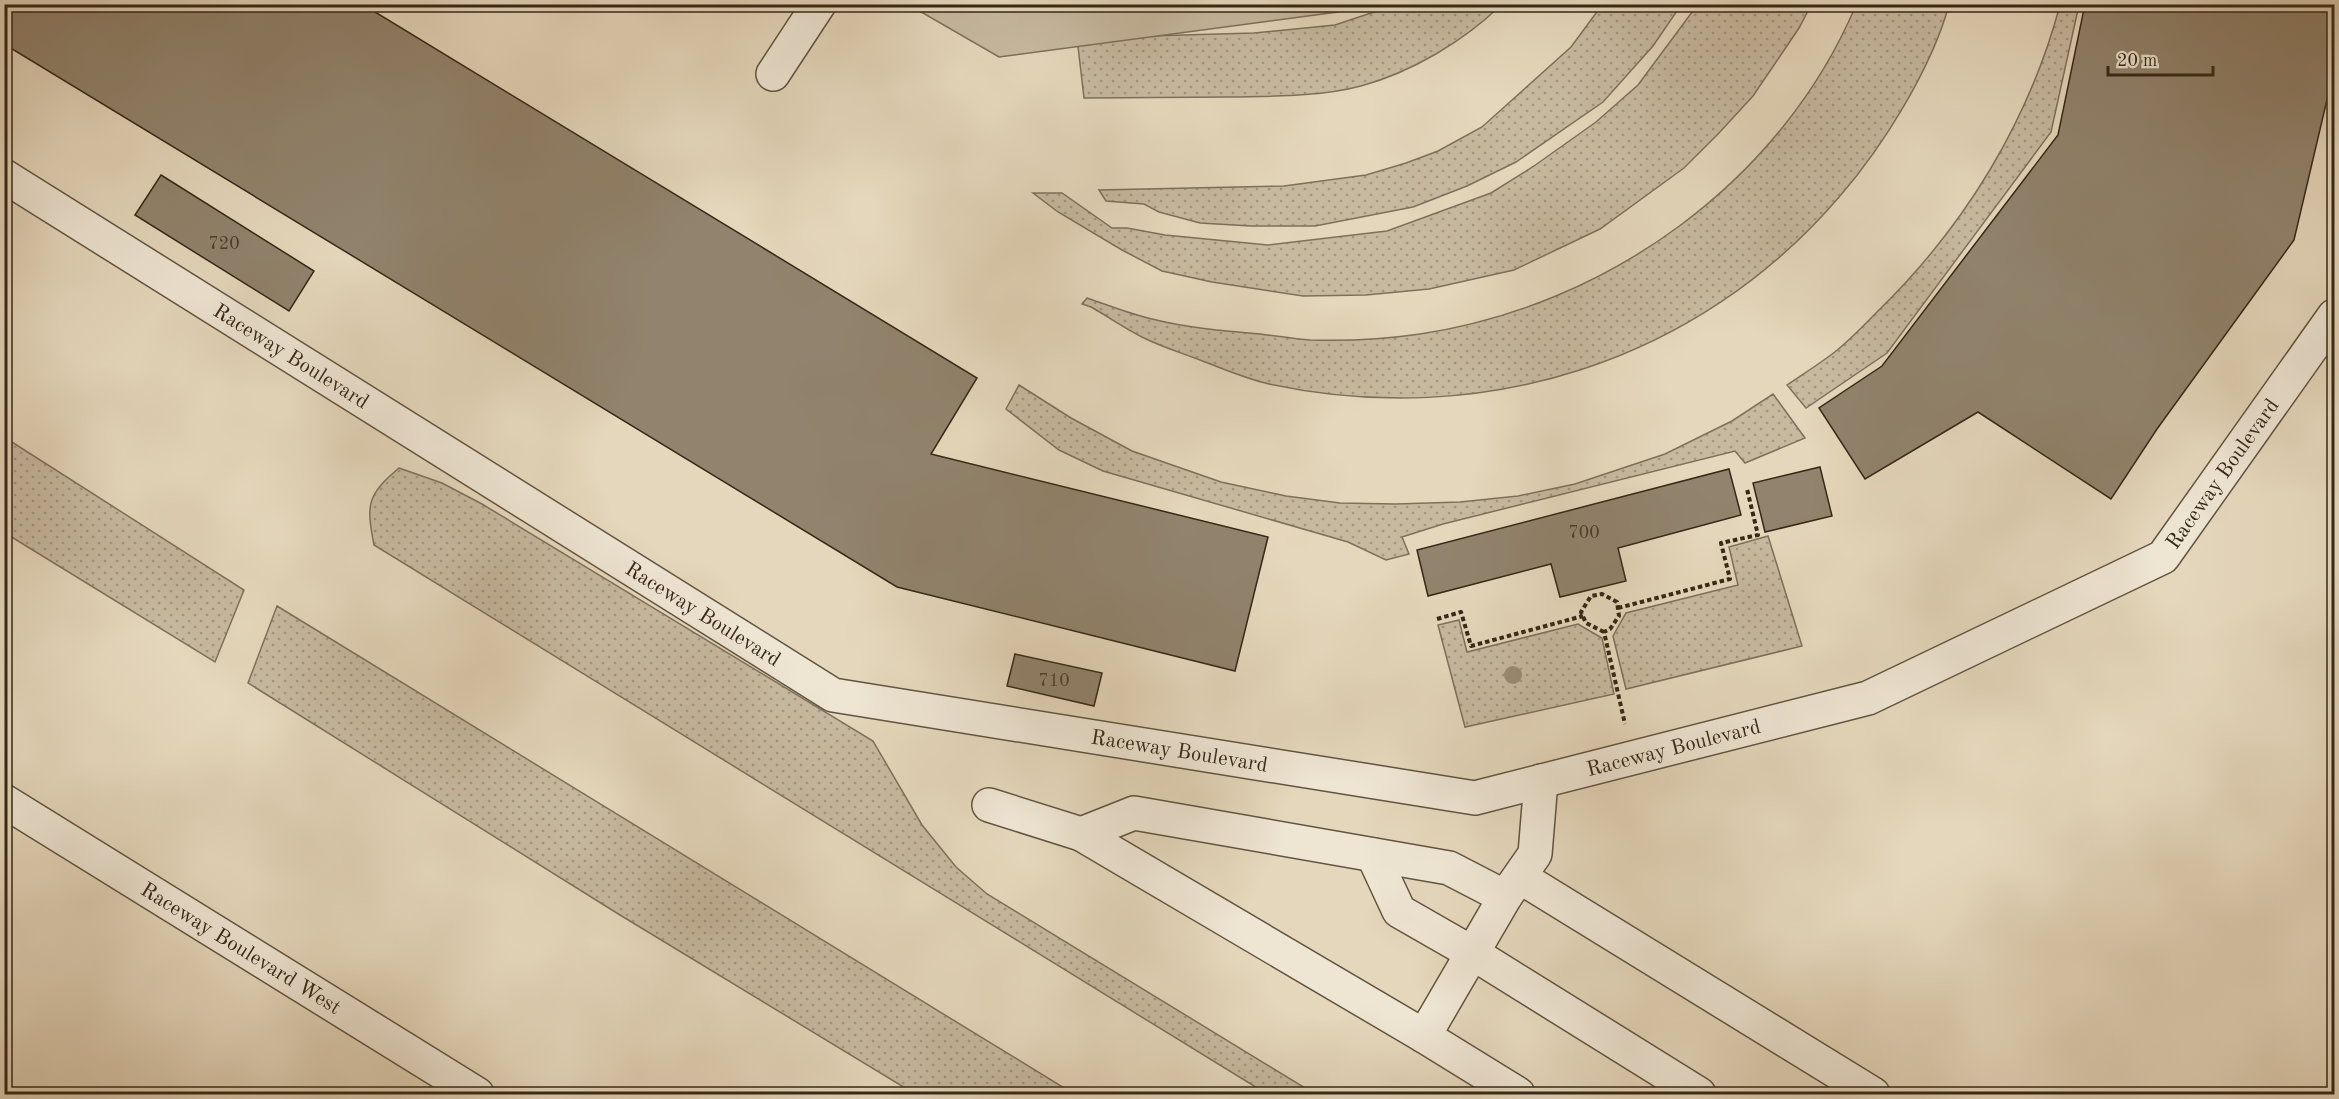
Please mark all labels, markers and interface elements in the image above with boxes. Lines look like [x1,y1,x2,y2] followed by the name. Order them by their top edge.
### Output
[2108,39,2213,77] scale bar
[2117,52,2157,70] text: 20 m
[208,235,240,253] house number: 720
[209,301,372,414] street label: Raceway Boulevard
[2163,395,2284,554] street label: Raceway Boulevard
[1568,524,1600,542] house number: 700
[621,559,784,671] street label: Raceway Boulevard
[1038,672,1070,690] house number: 710
[1585,717,1763,781] street label: Raceway Boulevard
[1089,728,1269,777] street label: Raceway Boulevard
[137,879,344,1019] street label: Raceway Boulevard West

